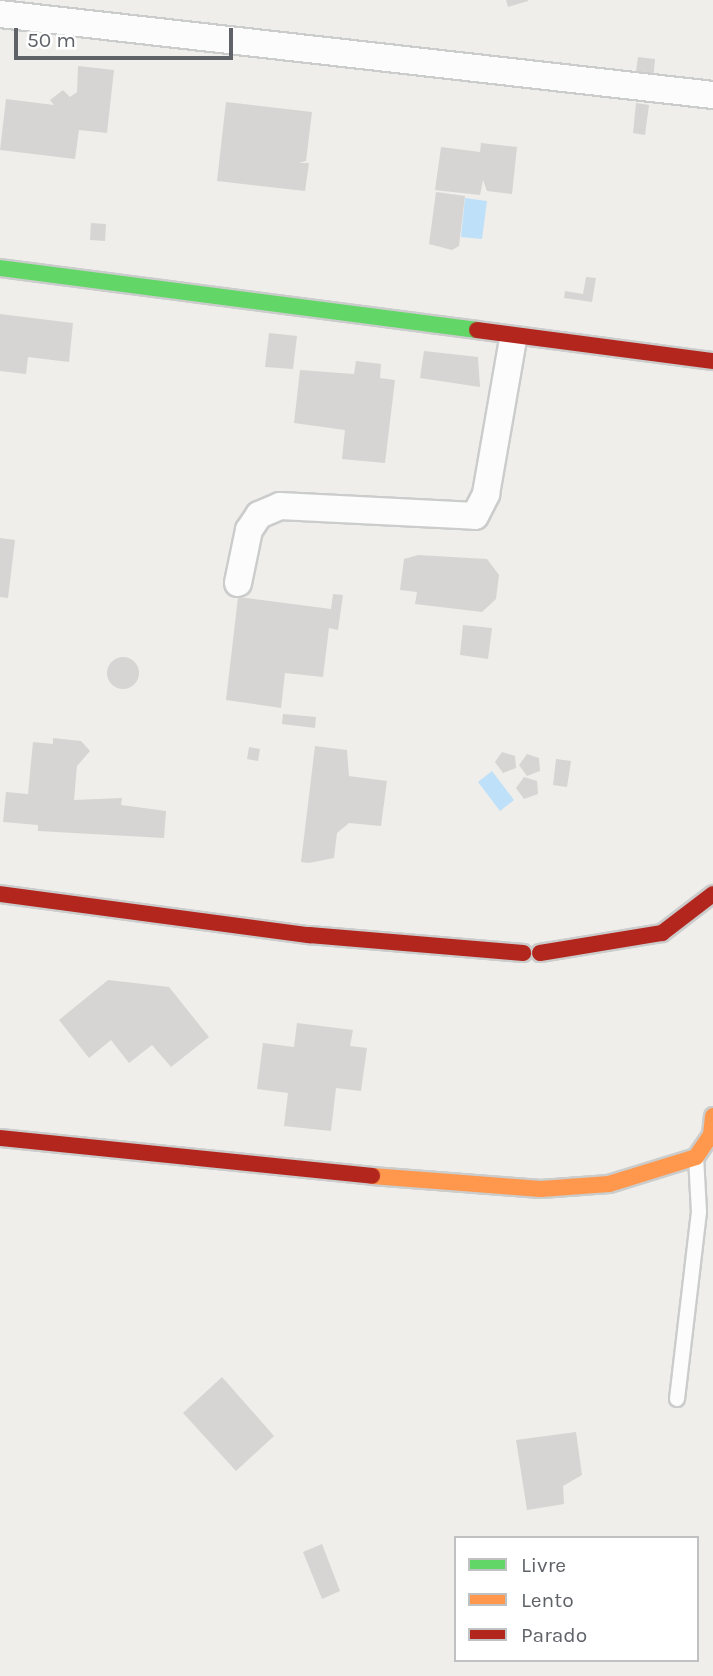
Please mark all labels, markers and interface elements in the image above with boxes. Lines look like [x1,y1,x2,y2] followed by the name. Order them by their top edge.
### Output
[18,14,236,58] scale bar
[27,28,76,52] text: 50 m
[454,1536,699,1662] legend
[521,1553,566,1577] text: Livre
[521,1588,574,1612] text: Lento
[521,1623,587,1647] text: Parado

